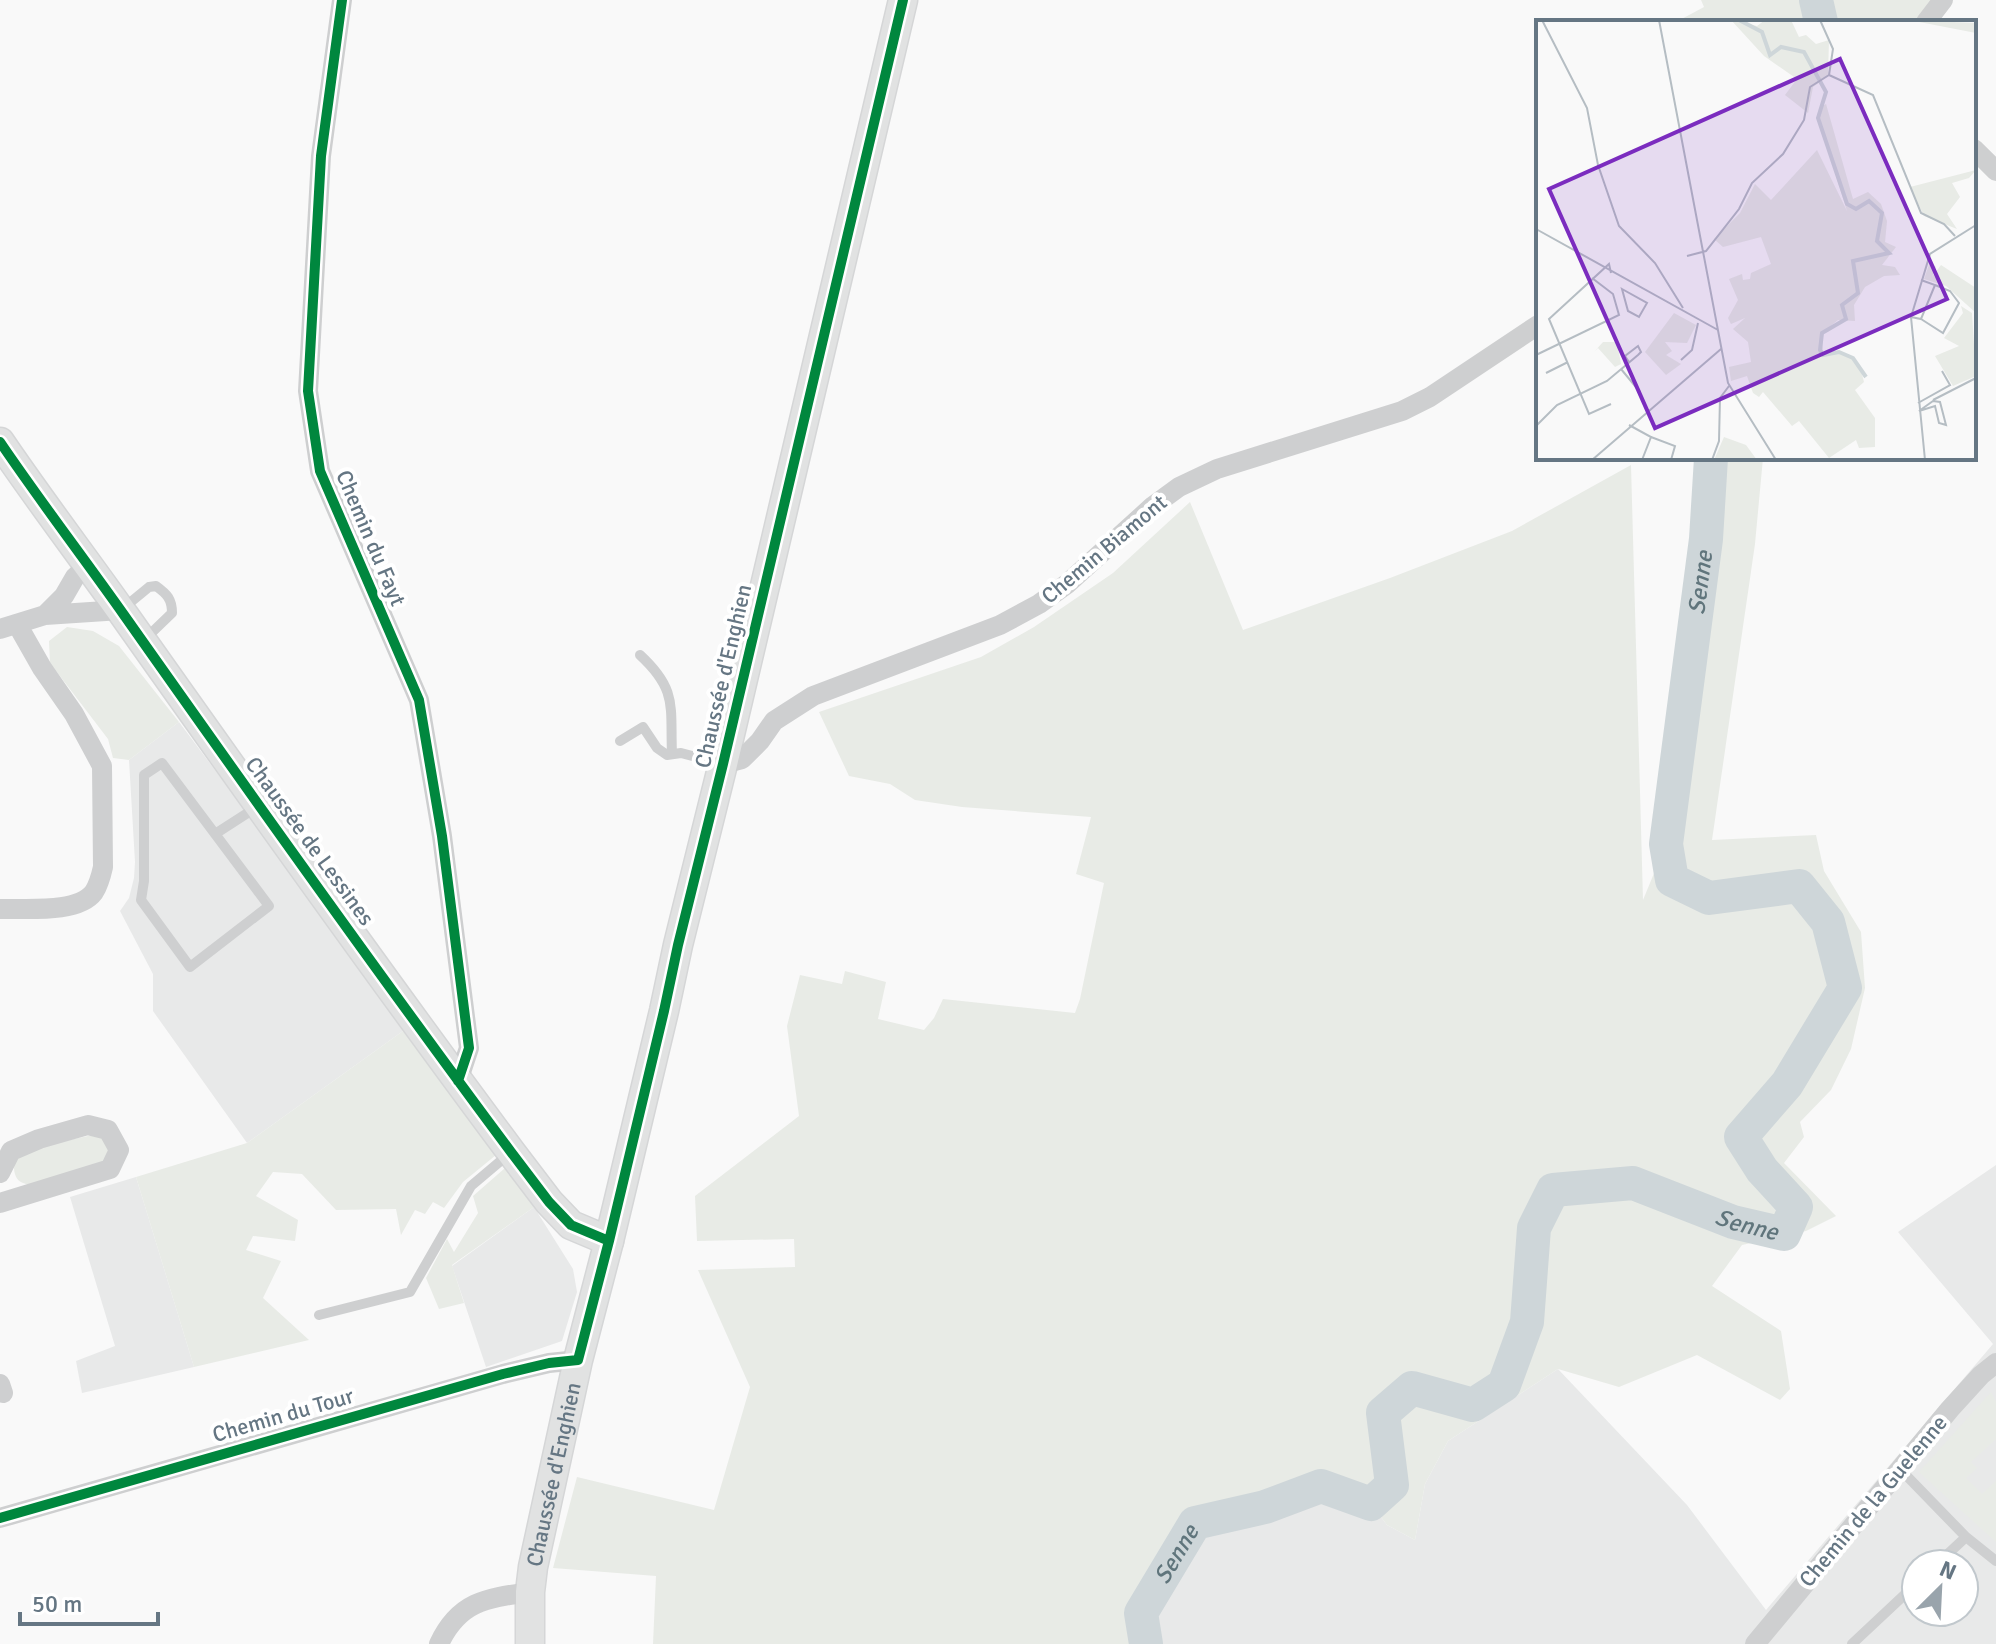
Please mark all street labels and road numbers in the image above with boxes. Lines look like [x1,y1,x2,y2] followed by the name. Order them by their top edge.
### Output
[330,466,412,610] street label: Chemin du Fayt
[1036,488,1173,609] street label: Chemin Biamont
[689,581,757,771] street label: Chaussée d'Enghien
[240,751,380,931] street label: Chaussée de Lessines
[520,1380,586,1569] street label: Chaussée d'Enghien
[209,1382,357,1448] street label: Chemin du Tour
[1793,1410,1953,1592] street label: Chemin de la Guelenne

